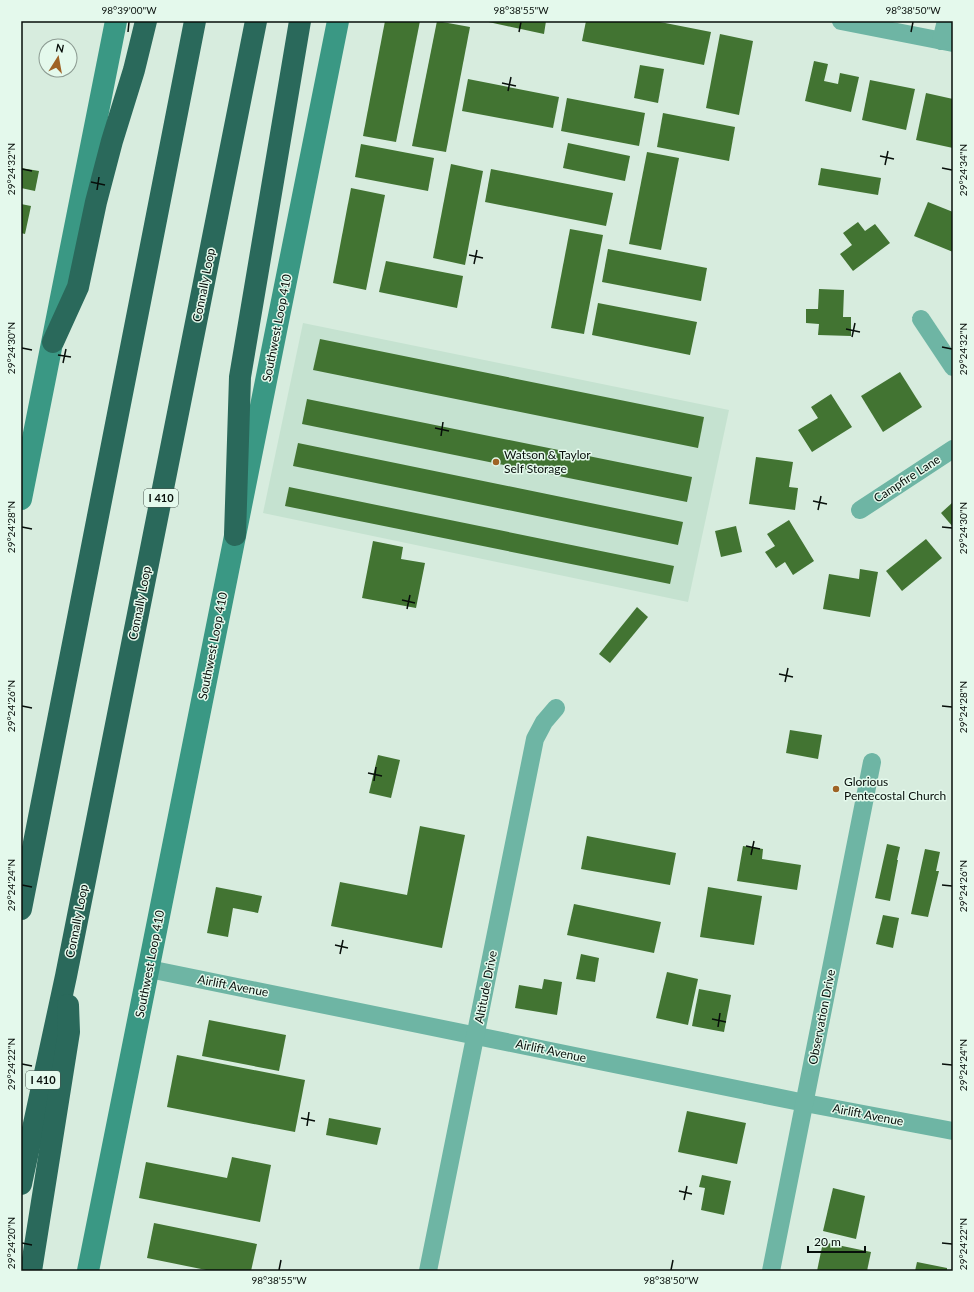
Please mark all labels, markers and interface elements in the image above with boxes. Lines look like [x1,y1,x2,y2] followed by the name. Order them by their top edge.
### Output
[101,4,157,16] text: 98°39'00"W
[493,4,549,16] text: 98°38'55"W
[885,4,941,16] text: 98°38'50"W
[38,38,78,78] north arrow
[55,41,65,55] text: N
[5,143,17,195] text: 29°24'32"N
[957,144,969,196] text: 29°24'34"N
[189,247,218,323] street label: Connally Loop
[259,273,294,383] street label: Southwest Loop 410
[5,322,17,374] text: 29°24'30"N
[957,323,969,375] text: 29°24'32"N
[504,447,591,476] place label: Watson & Taylor Self Storage
[871,452,943,506] street label: Campfire Lane
[491,457,501,467] marker: Watson & Taylor Self Storage
[144,489,178,507] road number: I 410
[5,501,17,553] text: 29°24'28"N
[957,502,969,554] text: 29°24'30"N
[125,565,154,641] street label: Connally Loop
[195,591,230,701] street label: Southwest Loop 410
[5,680,17,732] text: 29°24'26"N
[957,681,969,733] text: 29°24'28"N
[844,774,946,803] place label: Glorious Pentecostal Church
[831,784,841,794] marker: Glorious Pentecostal Church
[5,859,17,911] text: 29°24'24"N
[957,860,969,912] text: 29°24'26"N
[62,883,91,959] street label: Connally Loop
[132,909,167,1019] street label: Southwest Loop 410
[471,949,500,1025] street label: Altitude Drive
[805,968,838,1066] street label: Observation Drive
[196,971,270,1000] street label: Airlift Avenue
[514,1036,588,1065] street label: Airlift Avenue
[5,1038,17,1090] text: 29°24'22"N
[957,1039,969,1091] text: 29°24'24"N
[26,1071,60,1089] road number: I 410
[831,1100,905,1129] street label: Airlift Avenue
[5,1217,17,1269] text: 29°24'20"N
[957,1218,969,1270] text: 29°24'22"N
[808,1228,865,1254] scale bar
[814,1234,841,1249] text: 20 m
[251,1274,307,1286] text: 98°38'55"W
[643,1274,699,1286] text: 98°38'50"W

